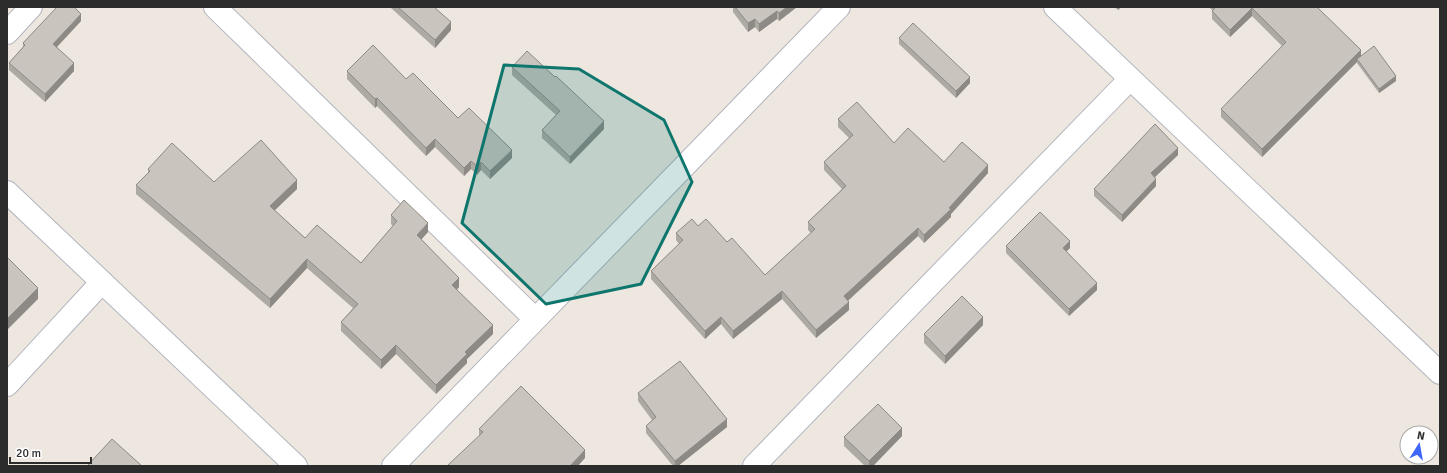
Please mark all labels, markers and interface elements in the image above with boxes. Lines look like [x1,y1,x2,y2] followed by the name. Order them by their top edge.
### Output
[1399,425,1439,465] north arrow
[1416,429,1426,443] text: N
[10,439,91,465] scale bar
[16,446,41,461] text: 20 m

